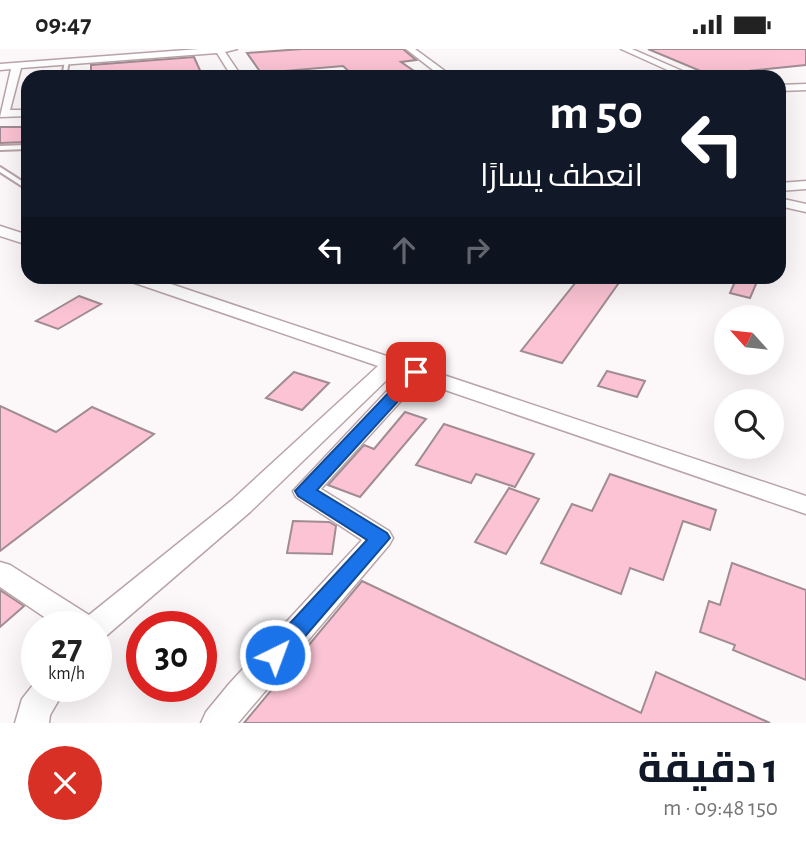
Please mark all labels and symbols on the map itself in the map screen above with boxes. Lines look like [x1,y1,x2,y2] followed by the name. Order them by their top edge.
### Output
[714,305,784,375] north arrow
[386,342,446,402] pin
[126,611,217,702] speed limit sign: 30
[238,618,312,692] position arrow

